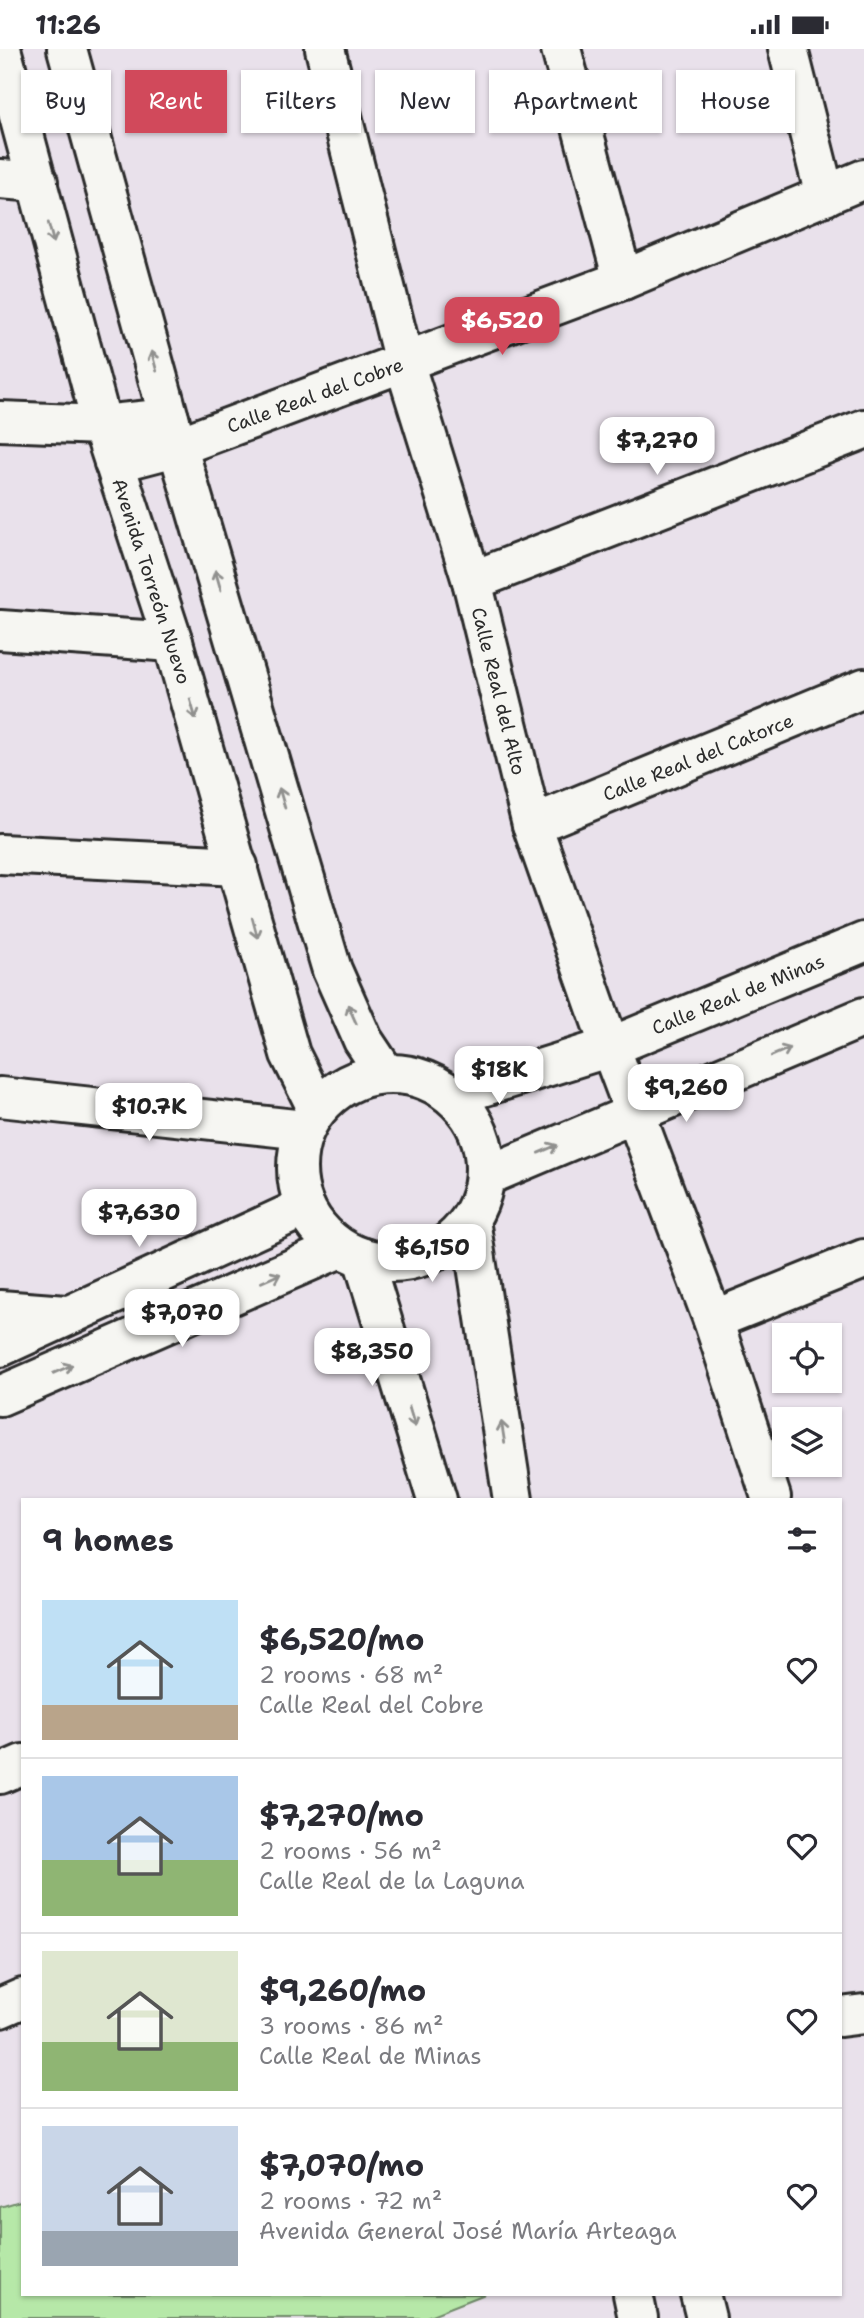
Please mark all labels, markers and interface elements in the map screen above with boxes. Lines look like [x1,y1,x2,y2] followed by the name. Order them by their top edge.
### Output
[35,7,101,42] text: 11:26
[21,70,111,133] chip: Buy
[125,70,227,133] chip: Rent
[241,70,361,133] chip: Filters
[375,70,475,133] chip: New
[489,70,662,133] chip: Apartment
[676,70,795,133] chip: House
[45,221,58,244] one-way arrow
[445,297,559,357] pin: $6,520
[460,305,544,335] text: $6,520
[146,351,159,373] one-way arrow
[224,352,407,439] street label: Calle Real del Cobre
[600,417,714,477] pin: $7,270
[616,425,698,455] text: $7,270
[106,475,197,687] street label: Avenida Torreón Nuevo
[210,569,223,591] one-way arrow
[466,605,531,778] street label: Calle Real del Alto
[187,697,200,720] one-way arrow
[599,708,797,807] street label: Calle Real del Catorce
[274,787,287,809] one-way arrow
[250,917,263,939] one-way arrow
[648,948,828,1041] street label: Calle Real de Minas
[345,1004,358,1025] one-way arrow
[770,1045,791,1058] one-way arrow
[458,1047,540,1106] pin: $18K
[470,1054,528,1084] text: $18K
[629,1065,743,1124] pin: $9,260
[644,1072,728,1102] text: $9,260
[92,1083,206,1143] pin: $10.7K
[111,1091,187,1121] text: $10.7K
[537,1142,559,1155] one-way arrow
[82,1189,196,1249] pin: $7,630
[97,1197,181,1227] text: $7,630
[375,1225,489,1284] pin: $6,150
[394,1232,470,1262] text: $6,150
[260,1271,281,1284] one-way arrow
[125,1289,239,1349] pin: $7,070
[141,1297,223,1327] text: $7,070
[772,1323,842,1477] map controls
[772,1323,842,1393] button: locate
[315,1329,429,1388] pin: $8,350
[330,1336,414,1366] text: $8,350
[51,1361,73,1374] one-way arrow
[406,1406,419,1428] one-way arrow
[772,1407,842,1477] button: layers
[496,1421,509,1444] one-way arrow
[42,1520,174,1561] text: 9 homes
[783,1521,821,1559] icon: filters
[259,1619,424,1660] text: $6,520/mo
[98,1628,182,1712] icon: home
[783,1651,821,1689] icon: heart
[259,1660,443,1690] text: 2 rooms · 68 m²
[259,1690,484,1720] text: Calle Real del Cobre
[259,1795,424,1836] text: $7,270/mo
[98,1804,182,1888] icon: home
[783,1827,821,1865] icon: heart
[259,1836,442,1866] text: 2 rooms · 56 m²
[259,1866,525,1896] text: Calle Real de la Laguna
[259,1970,426,2011] text: $9,260/mo
[98,1979,182,2063] icon: home
[783,2002,821,2040] icon: heart
[259,2011,444,2041] text: 3 rooms · 86 m²
[259,2041,482,2071] text: Calle Real de Minas
[259,2145,424,2186] text: $7,070/mo
[98,2154,182,2238] icon: home
[783,2177,821,2215] icon: heart
[259,2186,442,2216] text: 2 rooms · 72 m²
[259,2216,677,2246] text: Avenida General José María Arteaga

